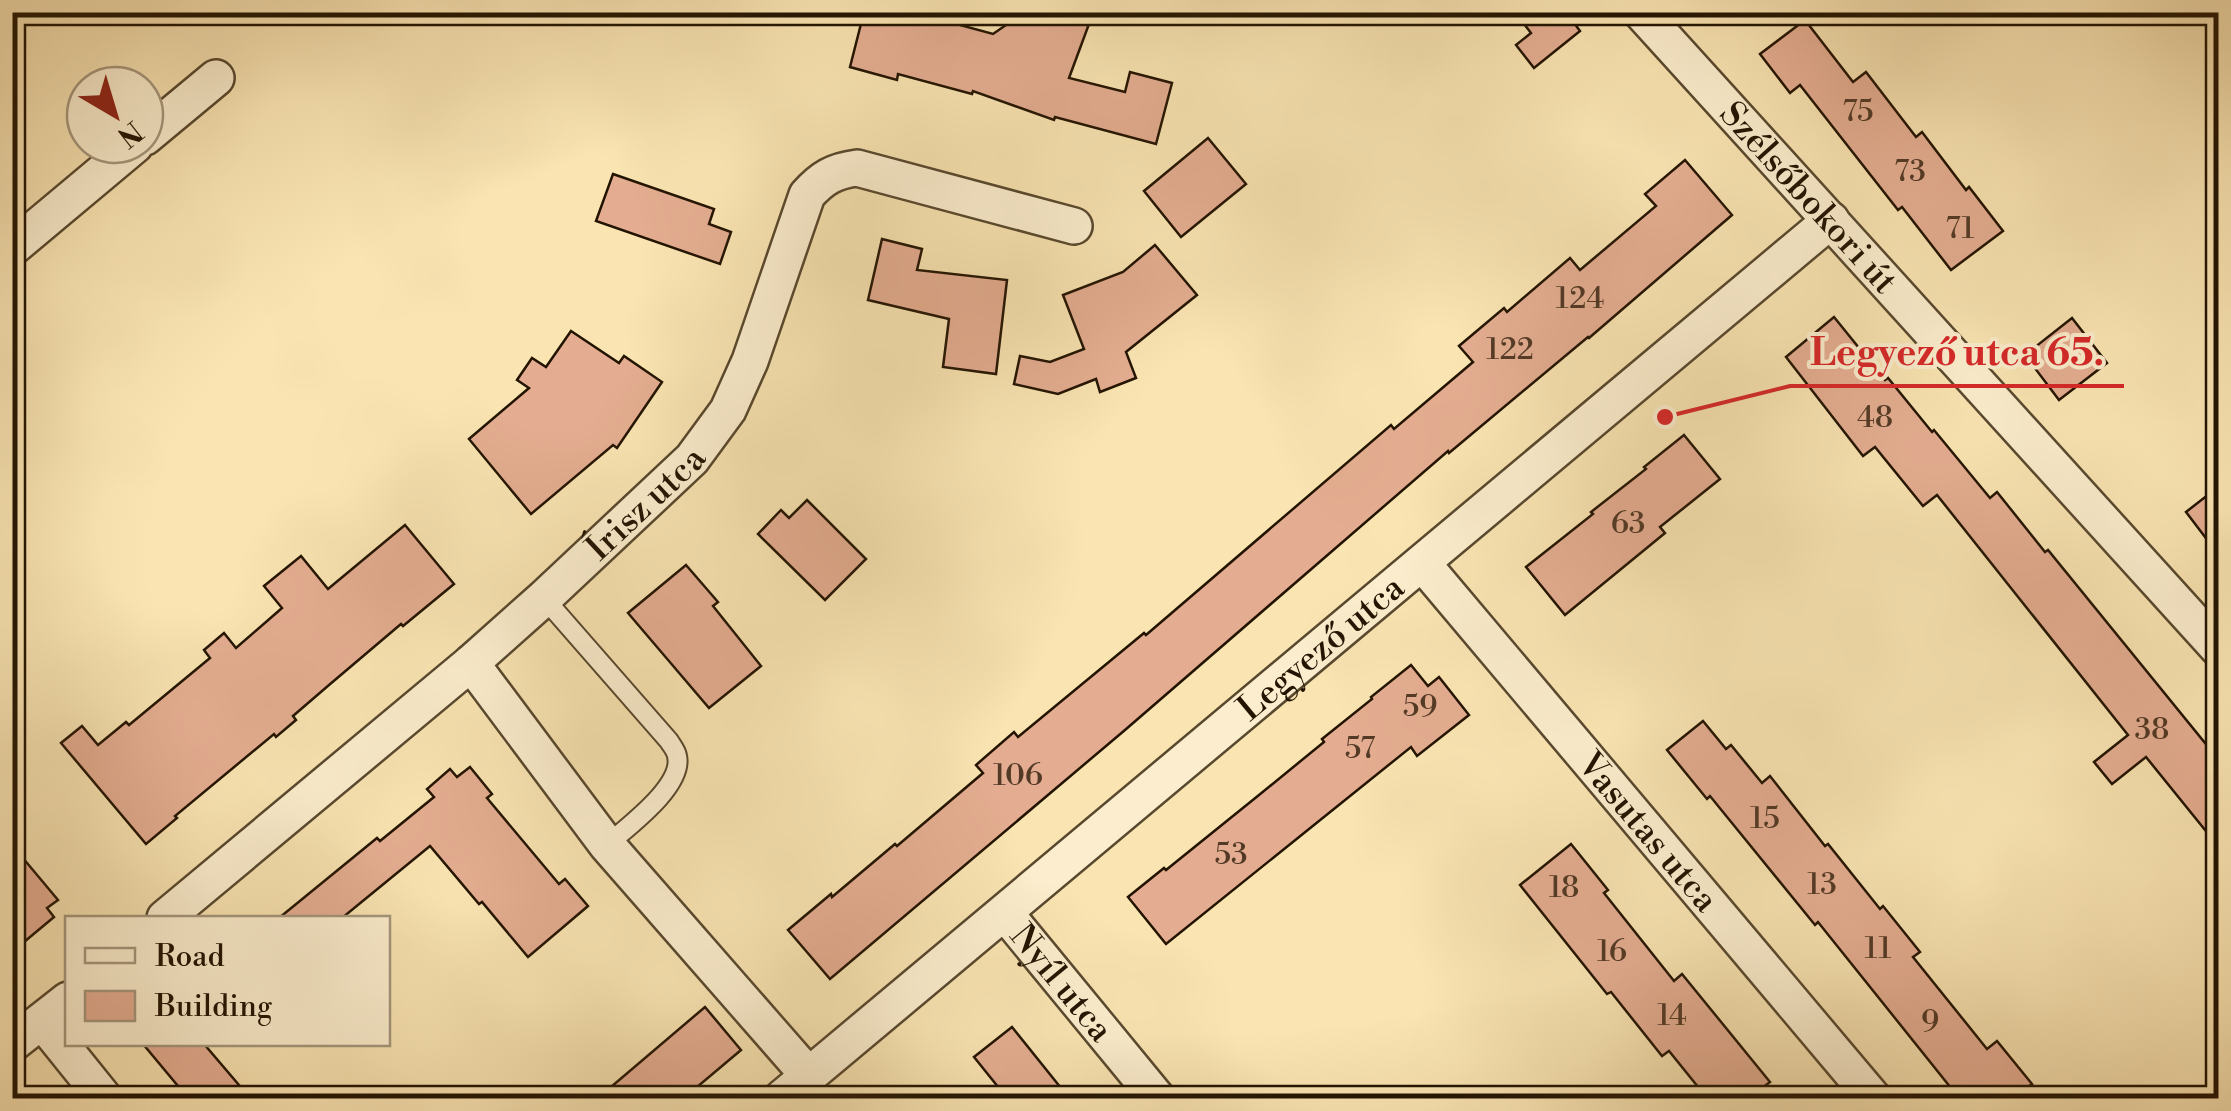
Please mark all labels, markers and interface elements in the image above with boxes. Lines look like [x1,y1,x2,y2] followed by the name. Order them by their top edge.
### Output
[65,65,165,165] north arrow
[1710,93,1906,303] street label: Szélsőbokori út
[1842,93,1874,131] house number: 75
[110,113,149,154] text: N
[1894,153,1926,191] house number: 73
[1945,210,1975,248] house number: 71
[1556,280,1604,318] house number: 124
[1790,318,2124,386] callout: Legyező utca 65.
[1810,330,2104,377] text: Legyező utca 65.
[1486,331,1534,369] house number: 122
[1857,399,1893,437] house number: 48
[576,439,716,570] street label: Írisz utca
[1611,505,1645,543] house number: 63
[1229,566,1414,731] street label: Legyező utca
[1403,688,1437,726] house number: 59
[2135,711,2169,749] house number: 38
[1345,730,1375,768] house number: 57
[1567,743,1727,921] street label: Vasutas utca
[993,757,1043,795] house number: 106
[1750,800,1780,838] house number: 15
[1214,836,1248,874] house number: 53
[1807,866,1837,904] house number: 13
[1549,869,1579,907] house number: 18
[65,916,390,1046] legend
[1000,916,1122,1051] street label: Nyíl utca
[1865,930,1891,968] house number: 11
[1597,933,1627,971] house number: 16
[155,938,225,976] text: Road
[154,988,273,1026] text: Building
[1657,997,1687,1035] house number: 14
[1921,1003,1939,1041] house number: 9

